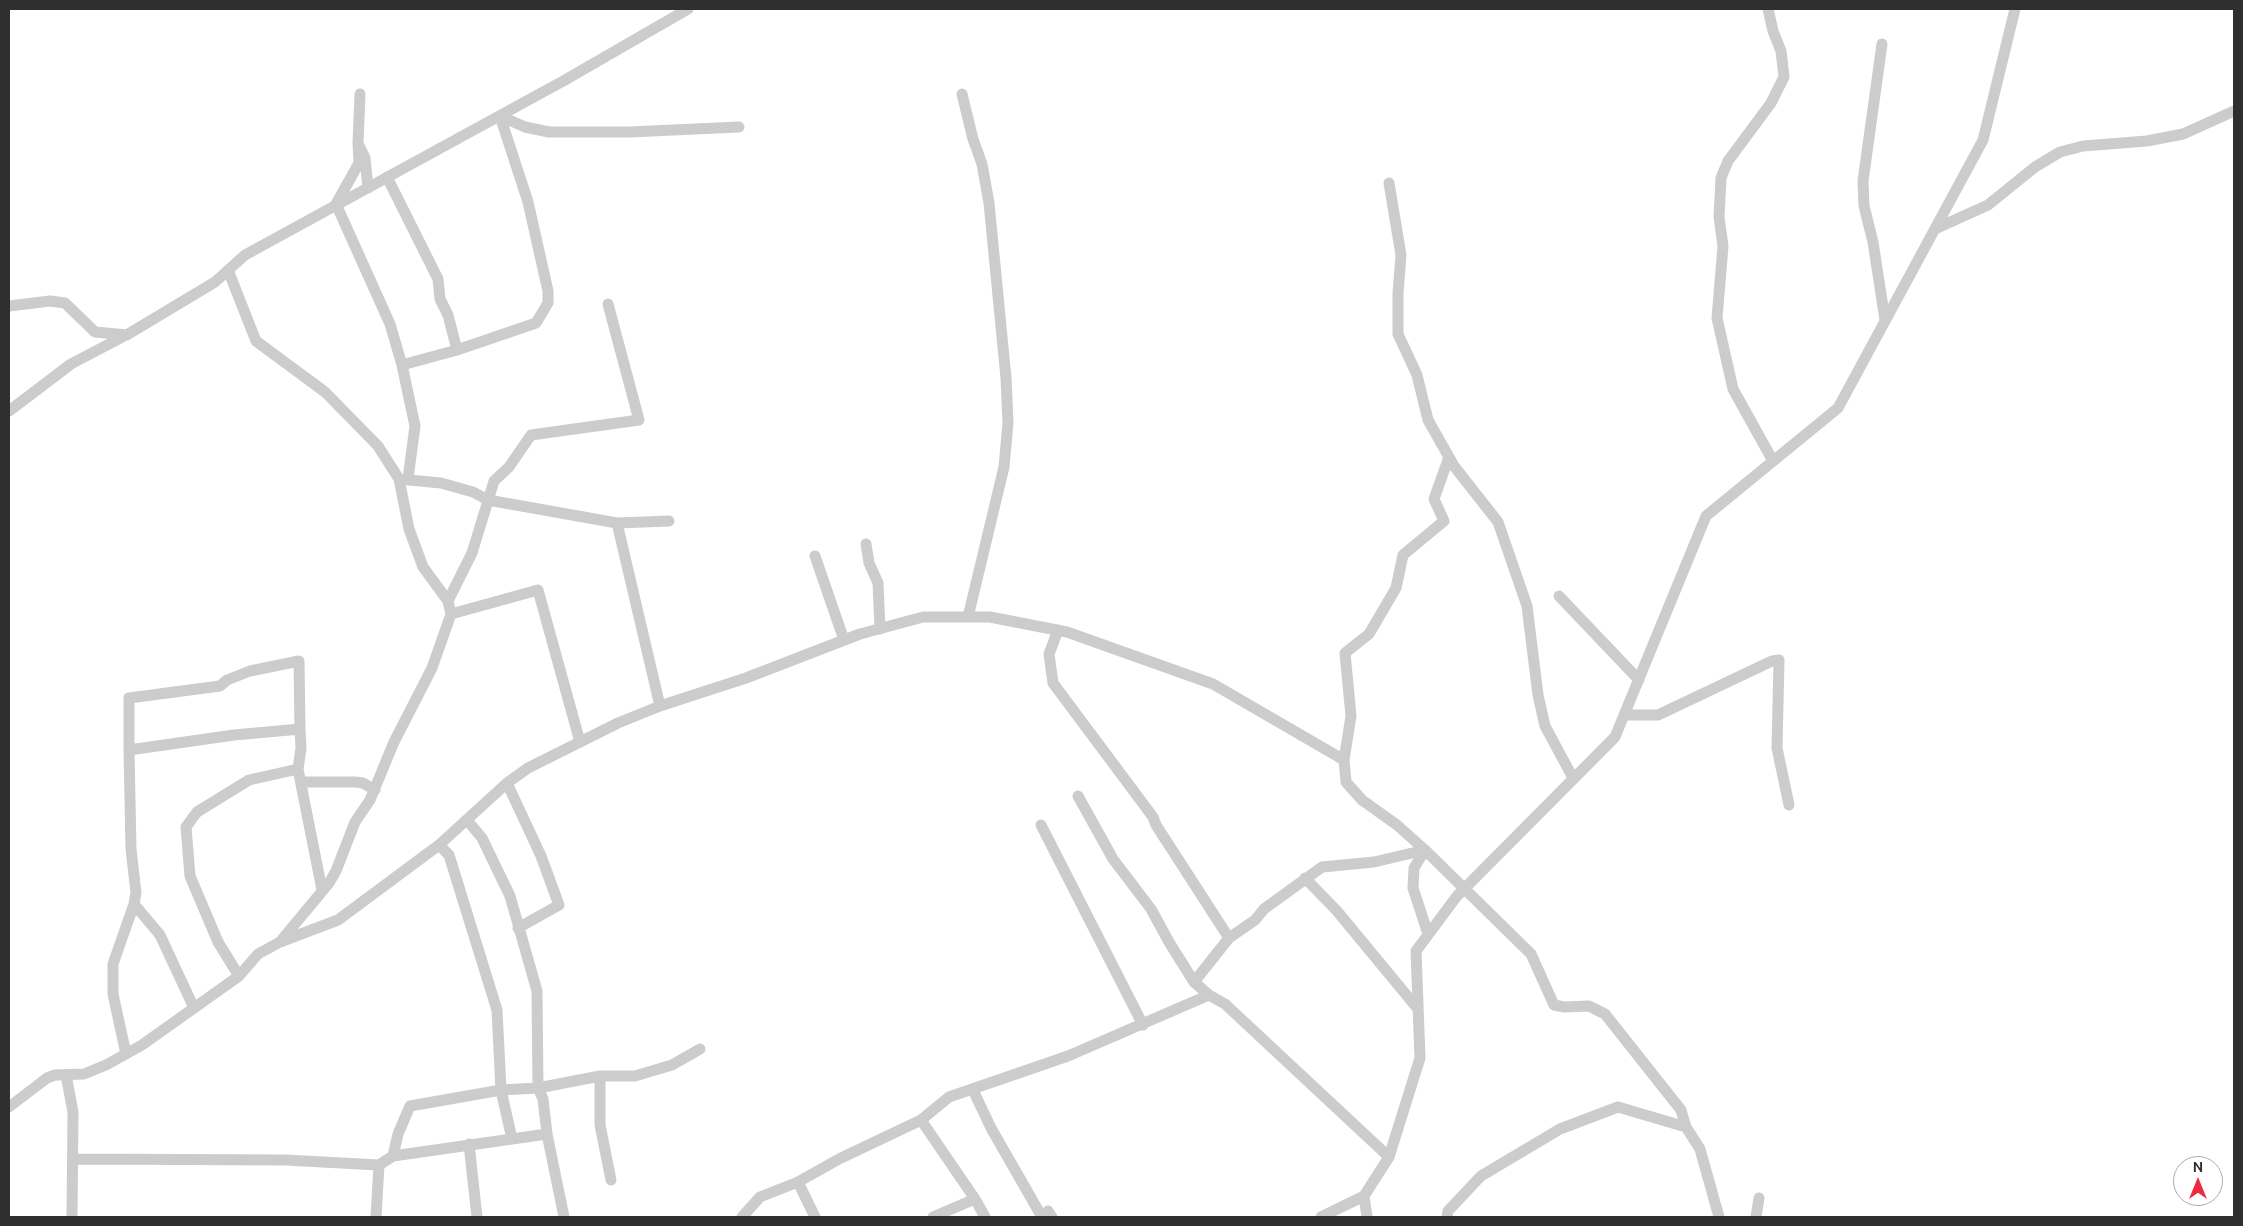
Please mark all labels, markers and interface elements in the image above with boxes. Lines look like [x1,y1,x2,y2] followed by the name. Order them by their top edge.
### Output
[2173,1156,2223,1206] north arrow
[2193,1159,2203,1175] text: N

